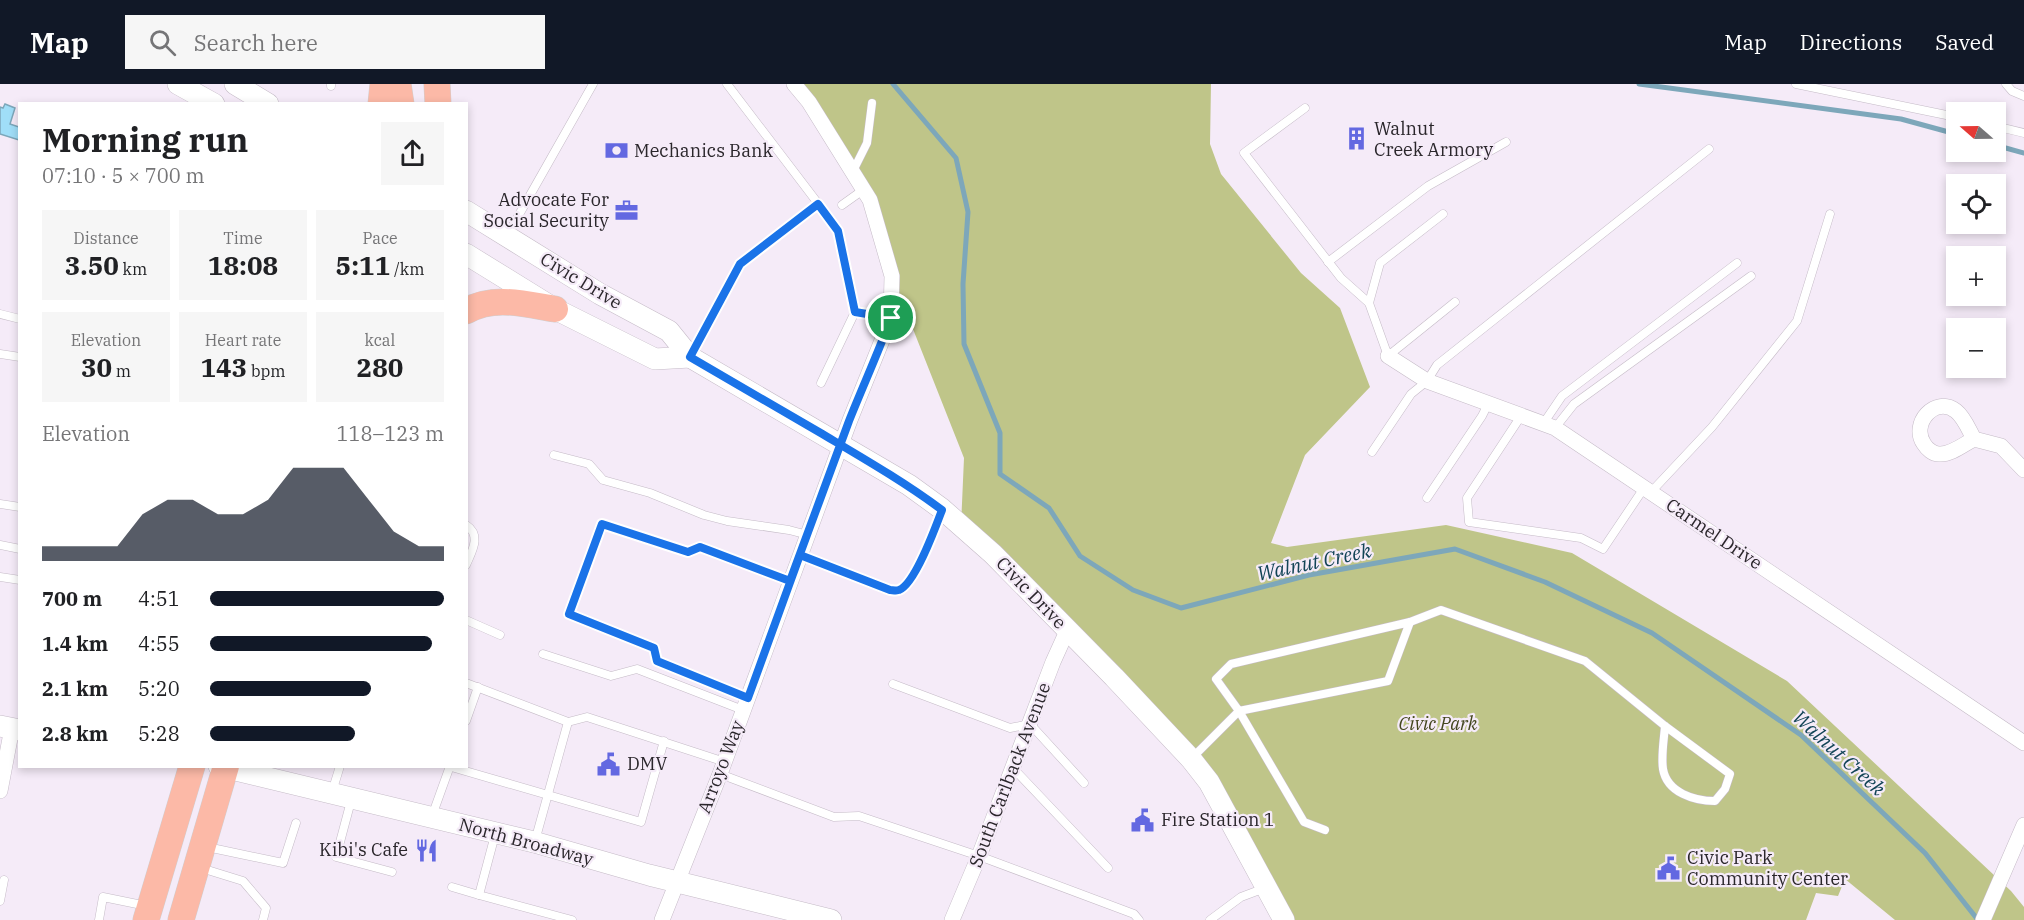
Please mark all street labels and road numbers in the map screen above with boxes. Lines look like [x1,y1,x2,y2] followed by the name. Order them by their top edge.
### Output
[536,247,626,314] street label: Civic Drive
[1662,493,1767,574] street label: Carmel Drive
[991,552,1071,634] street label: Civic Drive
[964,679,1055,871] street label: South Carlback Avenue
[692,717,749,817] street label: Arroyo Way
[456,813,596,871] street label: North Broadway

